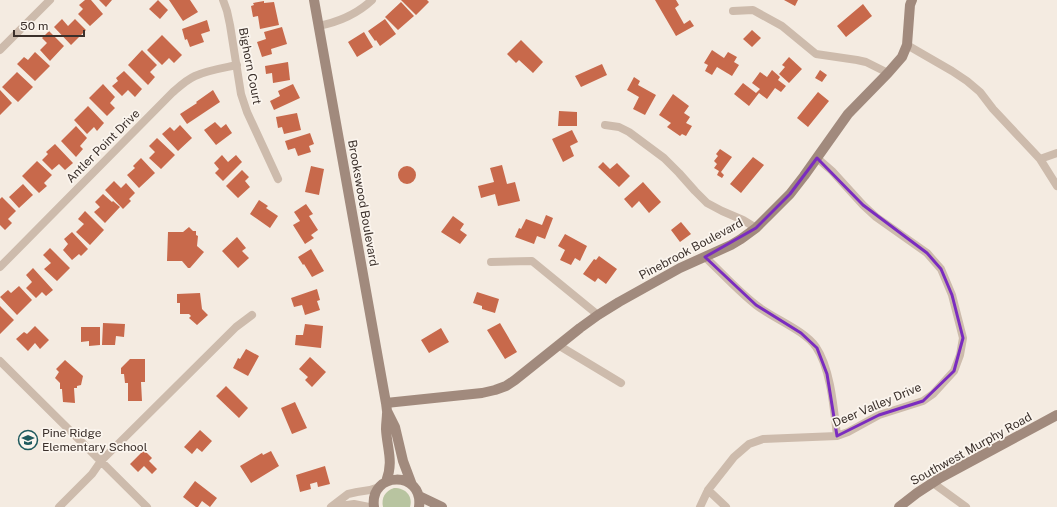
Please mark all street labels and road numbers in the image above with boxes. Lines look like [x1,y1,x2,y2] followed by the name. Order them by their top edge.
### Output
[236,26,264,106] street label: Bighorn Court
[63,106,143,186] street label: Antler Point Drive
[345,139,381,267] street label: Brookswood Boulevard
[637,216,745,282] street label: Pinebrook Boulevard
[831,380,924,430] street label: Deer Valley Drive
[908,410,1034,488] street label: Southwest Murphy Road

